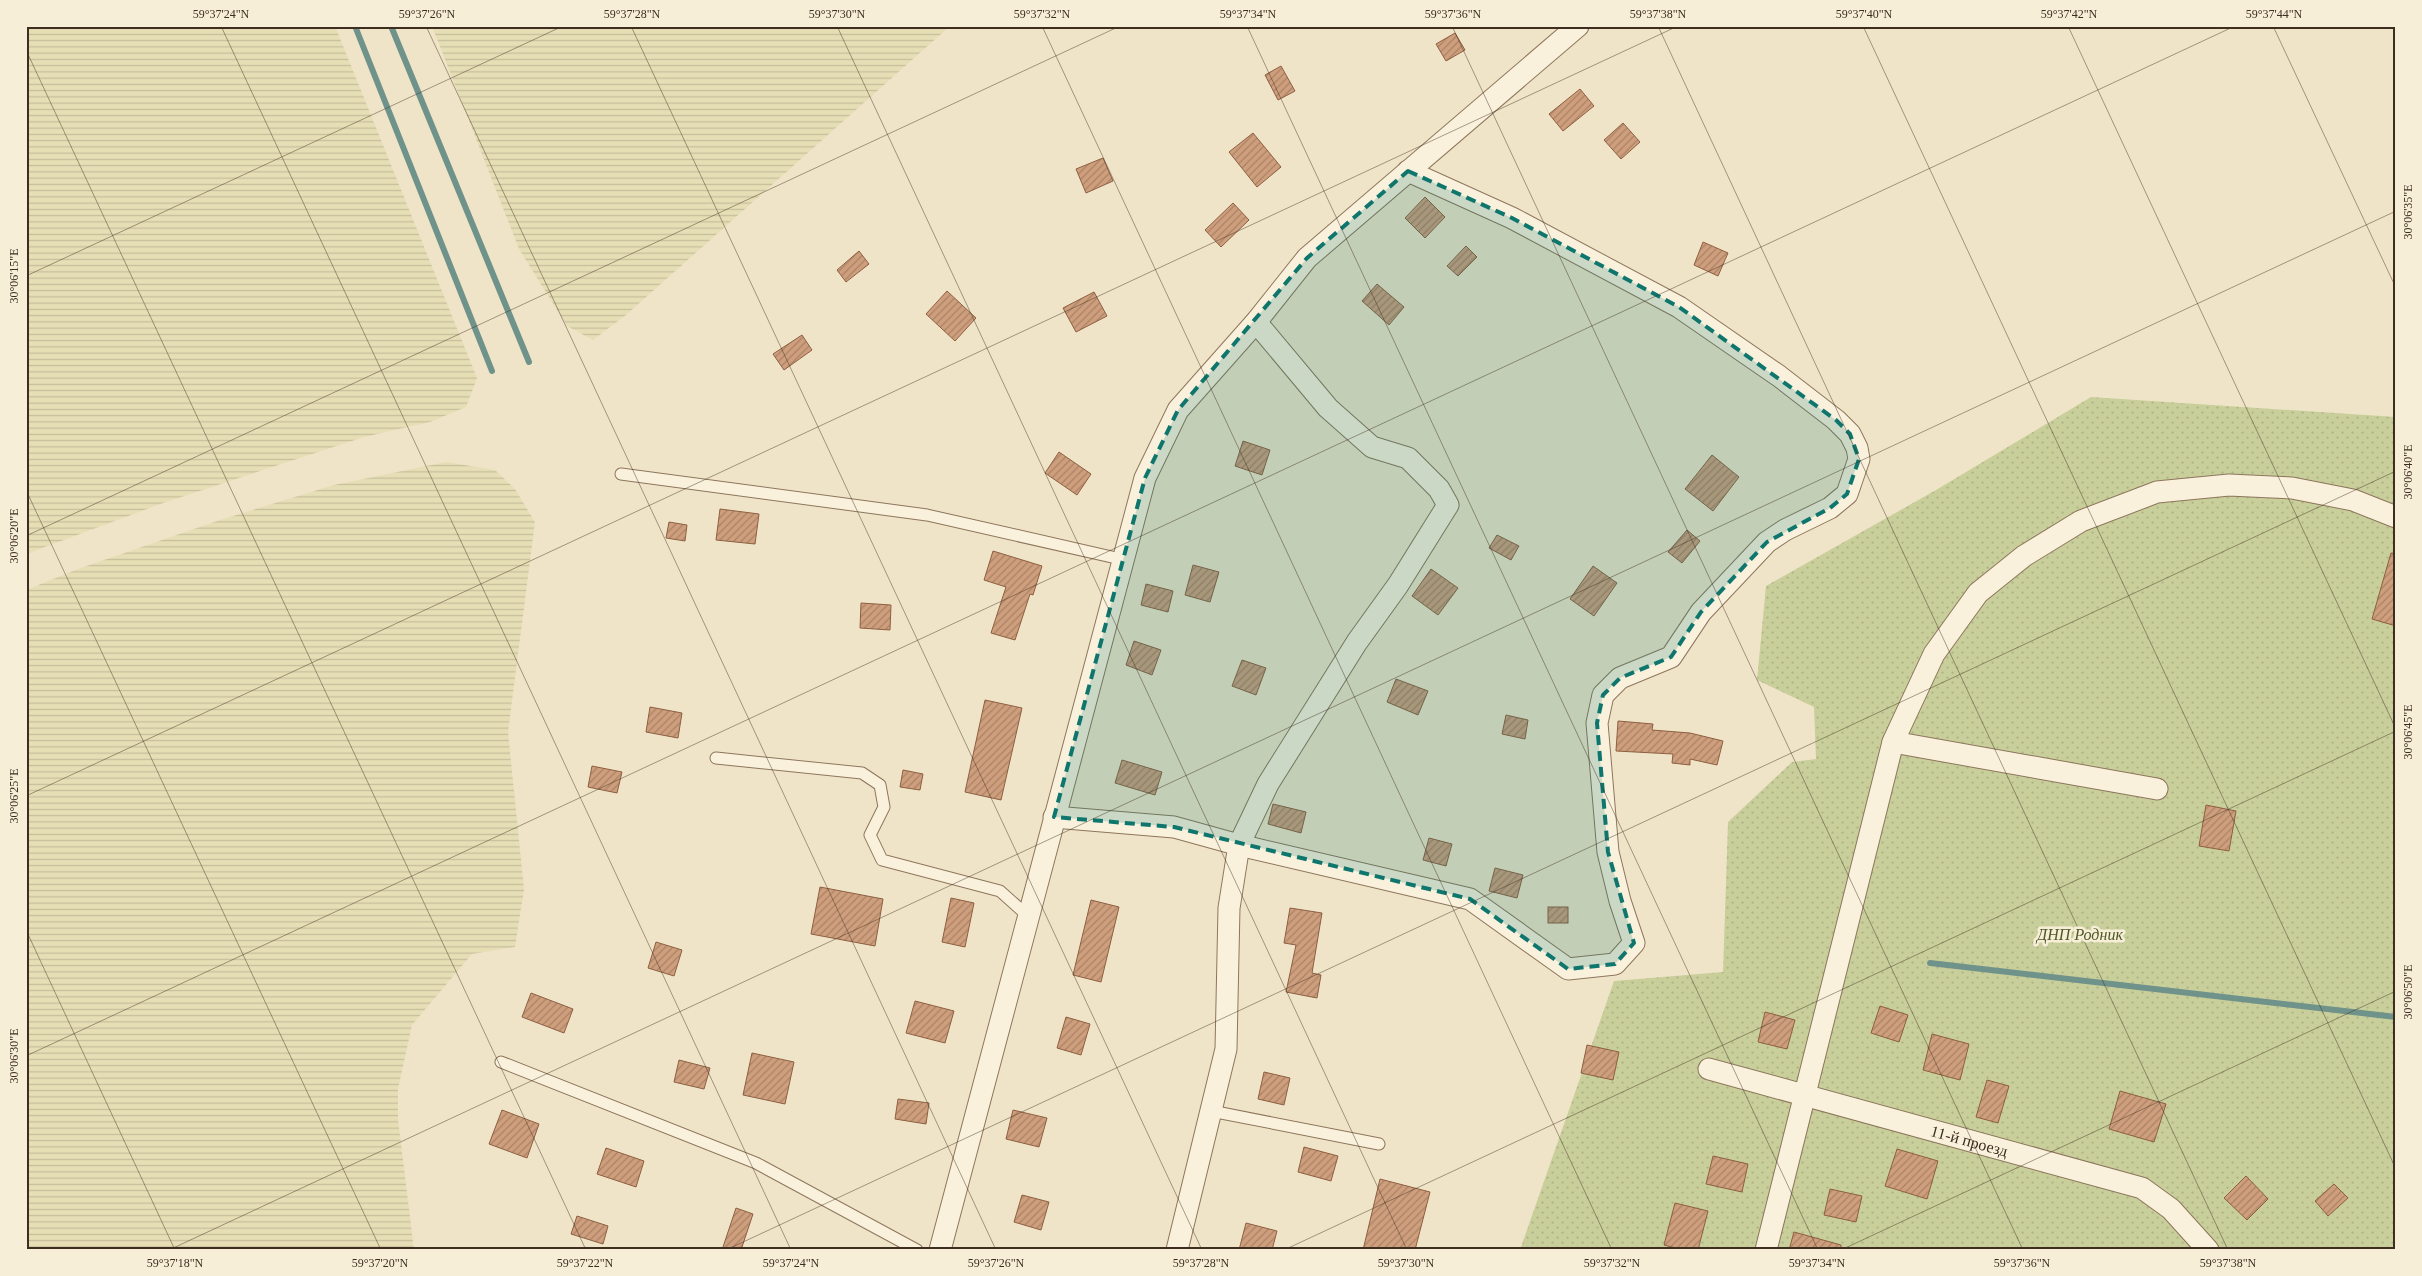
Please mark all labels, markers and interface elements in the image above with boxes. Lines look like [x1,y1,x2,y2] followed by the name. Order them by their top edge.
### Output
[193,7,250,21] text: 59°37'24"N
[399,7,456,21] text: 59°37'26"N
[604,7,661,21] text: 59°37'28"N
[809,7,866,21] text: 59°37'30"N
[1014,7,1071,21] text: 59°37'32"N
[1220,7,1277,21] text: 59°37'34"N
[1425,7,1482,21] text: 59°37'36"N
[1630,7,1687,21] text: 59°37'38"N
[1836,7,1893,21] text: 59°37'40"N
[2041,7,2098,21] text: 59°37'42"N
[2246,7,2303,21] text: 59°37'44"N
[2401,184,2415,240] text: 30°06'35"E
[7,248,21,304] text: 30°06'15"E
[2401,444,2415,500] text: 30°06'40"E
[7,508,21,564] text: 30°06'20"E
[2401,704,2415,760] text: 30°06'45"E
[7,768,21,824] text: 30°06'25"E
[2035,926,2123,944] park label: ДНП Родник
[2401,964,2415,1020] text: 30°06'50"E
[7,1028,21,1084] text: 30°06'30"E
[1929,1122,2010,1160] street label: 11-й проезд
[147,1256,204,1270] text: 59°37'18"N
[352,1256,409,1270] text: 59°37'20"N
[557,1256,614,1270] text: 59°37'22"N
[763,1256,820,1270] text: 59°37'24"N
[968,1256,1025,1270] text: 59°37'26"N
[1173,1256,1230,1270] text: 59°37'28"N
[1378,1256,1435,1270] text: 59°37'30"N
[1584,1256,1641,1270] text: 59°37'32"N
[1789,1256,1846,1270] text: 59°37'34"N
[1994,1256,2051,1270] text: 59°37'36"N
[2200,1256,2257,1270] text: 59°37'38"N

